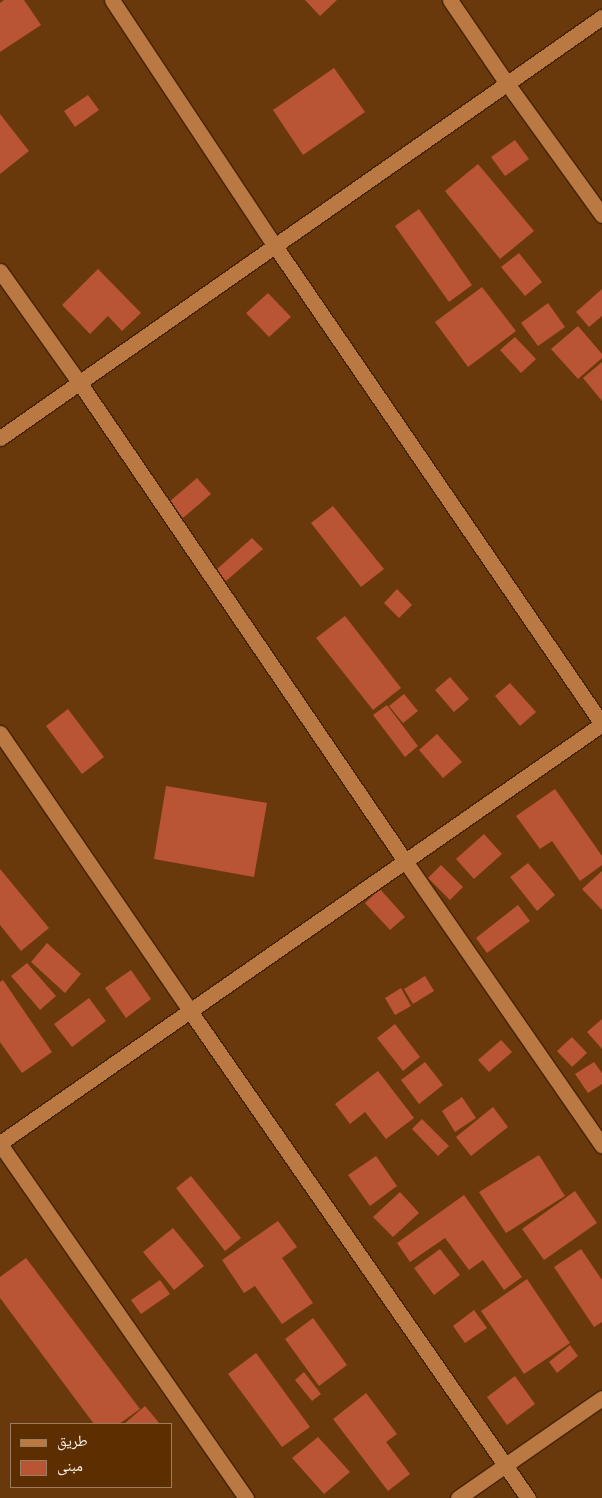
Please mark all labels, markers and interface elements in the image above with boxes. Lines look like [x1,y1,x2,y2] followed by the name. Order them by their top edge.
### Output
[10,1423,172,1488] legend
[57,1430,88,1450] text: طريق
[57,1455,83,1475] text: مبنى

